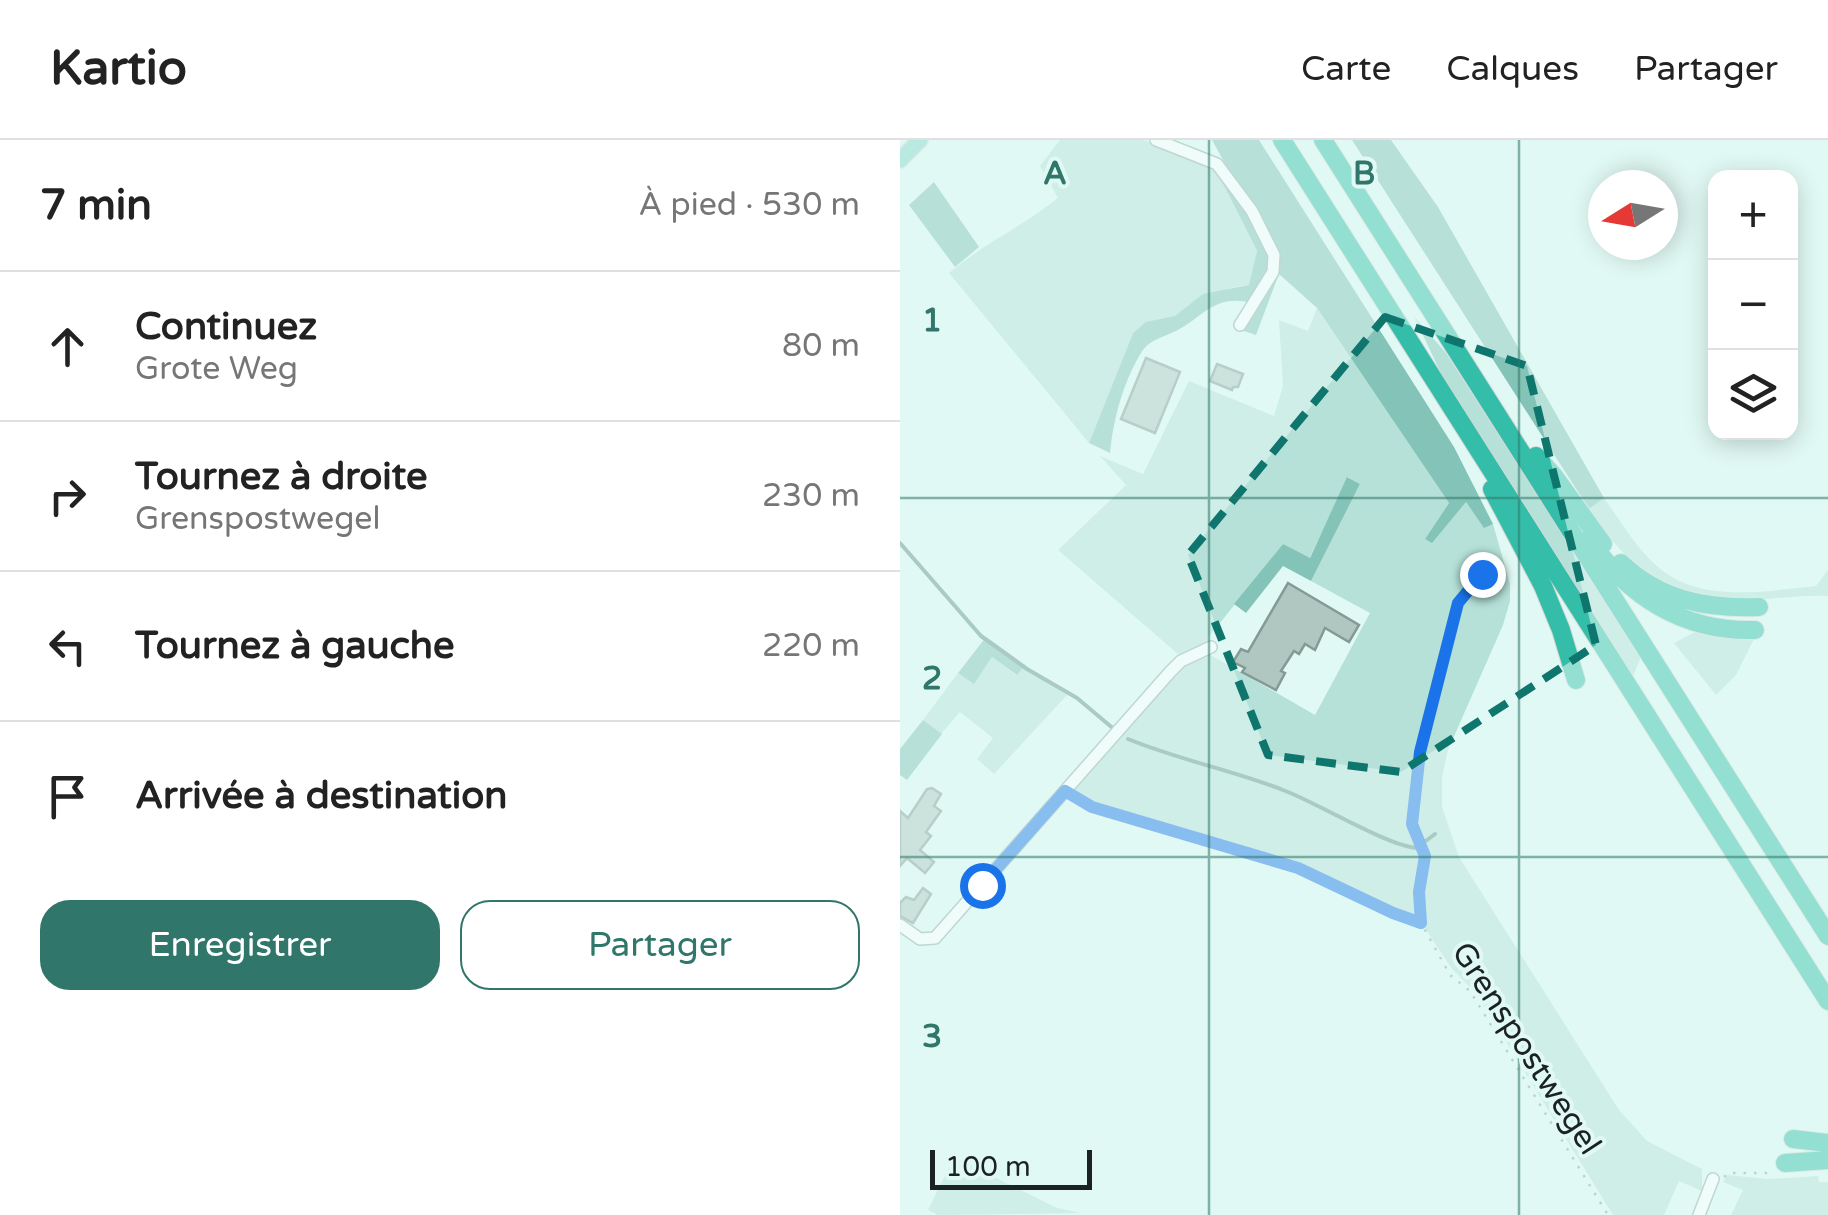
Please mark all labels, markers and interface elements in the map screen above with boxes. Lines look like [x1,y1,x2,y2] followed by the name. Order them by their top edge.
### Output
[50,40,187,98] text: Kartio
[1301,48,1391,90] text: Carte
[1446,48,1579,90] text: Calques
[1634,48,1778,90] text: Partager
[1043,155,1067,193] text: A
[1353,155,1375,193] text: B
[1588,170,1678,260] north arrow
[1708,170,1798,440] map controls
[1708,170,1798,260] button: +
[40,180,152,231] text: 7 min
[638,186,860,224] text: À pied · 530 m
[1708,260,1798,350] button: −
[922,302,942,340] text: 1
[135,304,317,350] text: Continuez
[40,319,95,374] icon: ahead
[782,327,860,365] text: 80 m
[135,350,298,388] text: Grote Weg
[1708,350,1798,440] button: layers
[135,454,428,500] text: Tournez à droite
[40,469,95,524] icon: right
[762,477,860,515] text: 230 m
[135,500,380,538] text: Grenspostwegel
[1460,552,1506,598] route end
[40,619,95,674] icon: left
[135,623,454,669] text: Tournez à gauche
[762,627,860,665] text: 220 m
[922,660,942,698] text: 2
[40,769,95,824] icon: arrive
[135,773,508,819] text: Arrivée à destination
[960,863,1006,909] route start
[40,900,440,990] button: Enregistrer
[460,900,860,990] button: Partager
[1443,935,1609,1162] street label: Grenspostwegel
[922,1018,942,1056] text: 3
[930,1145,1092,1190] scale bar
[945,1150,1031,1184] text: 100 m

